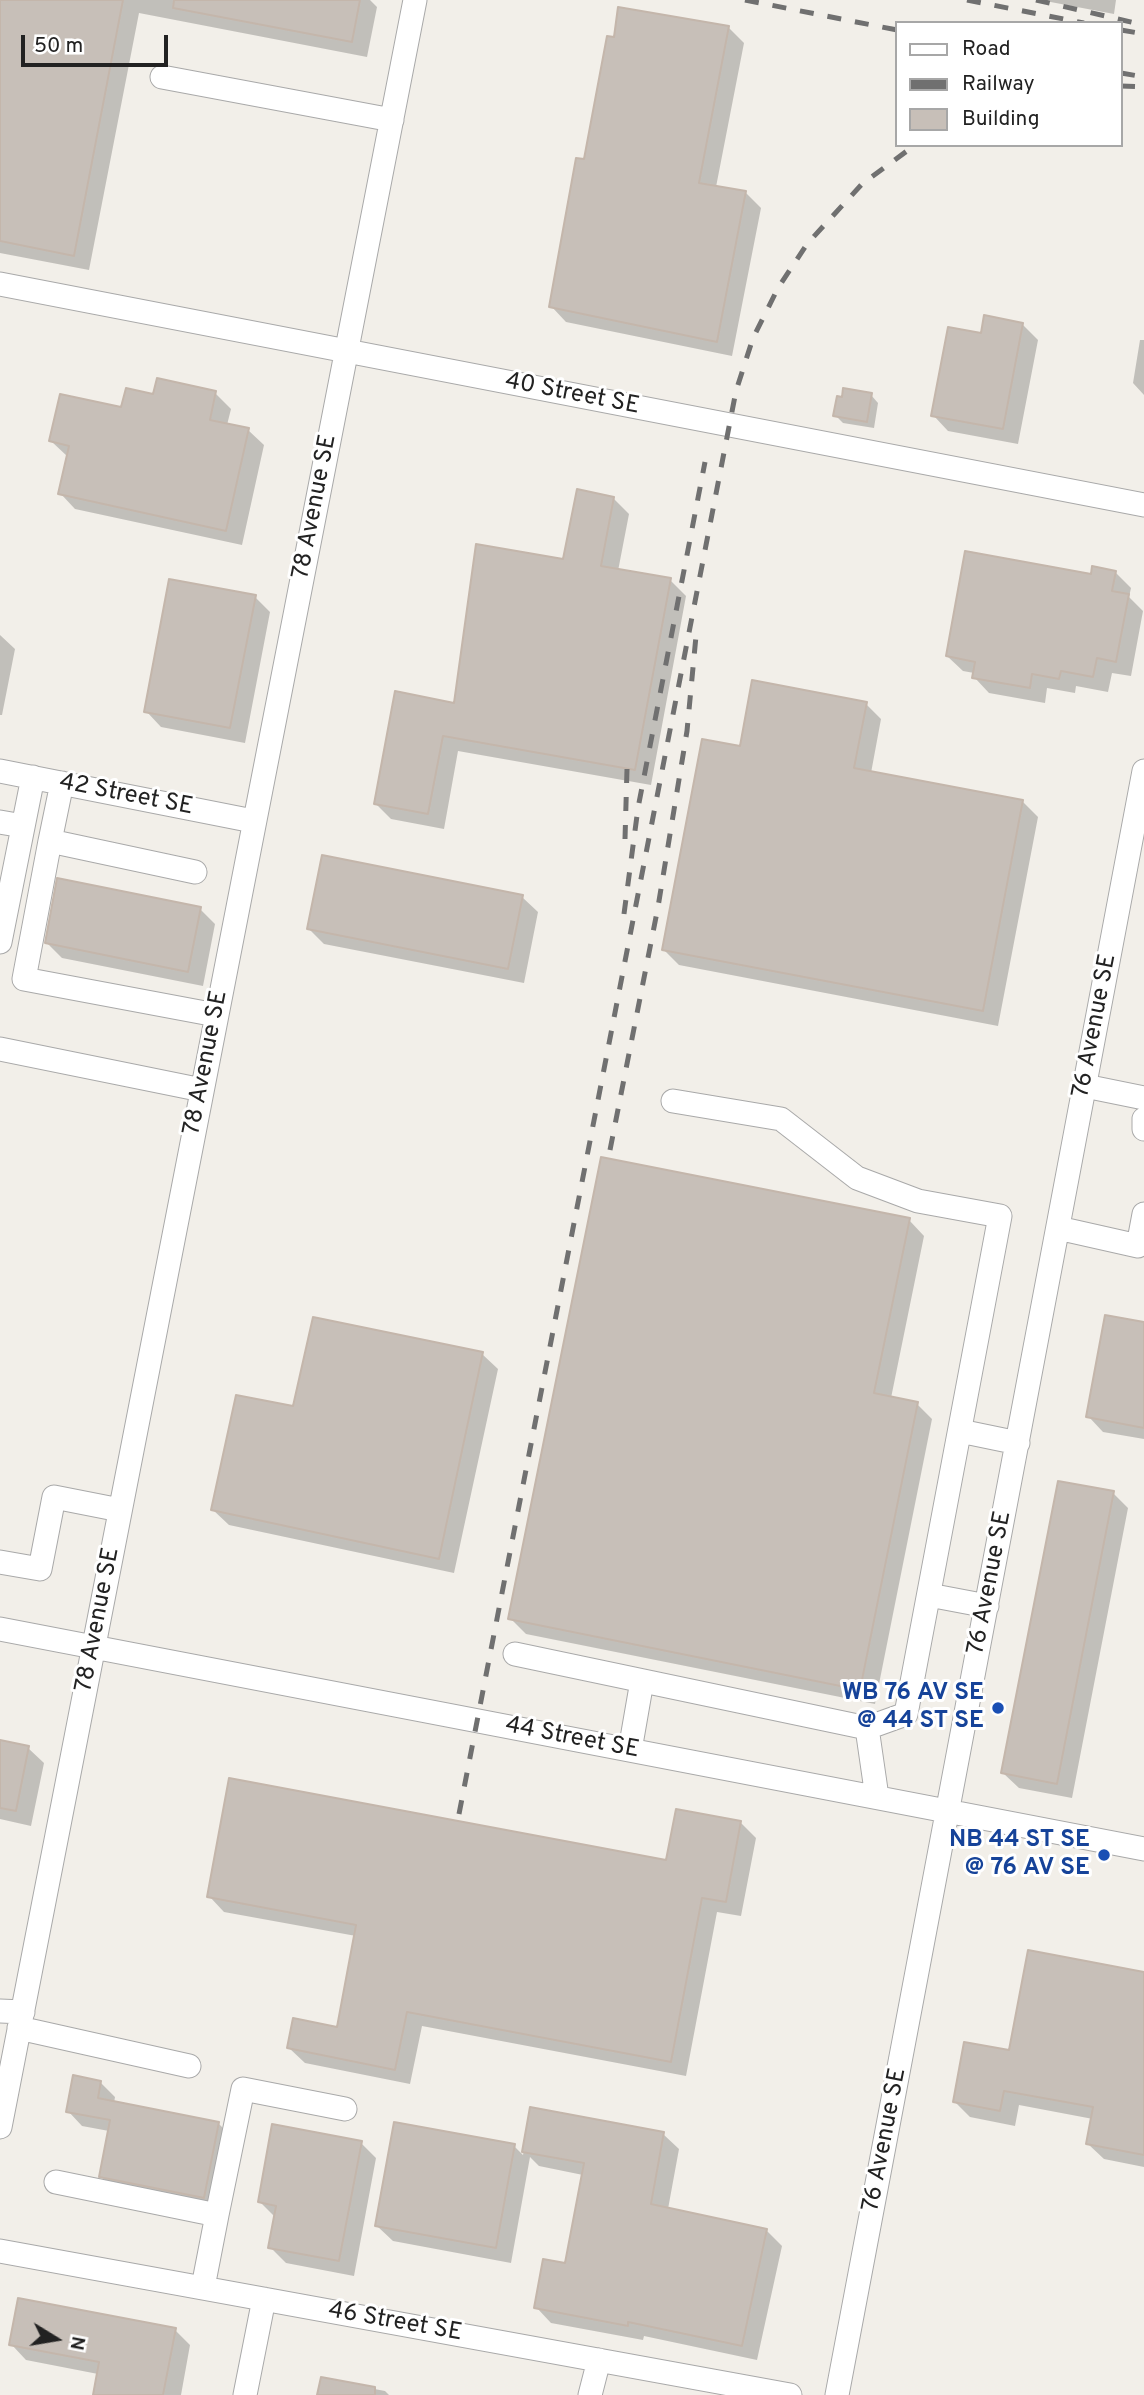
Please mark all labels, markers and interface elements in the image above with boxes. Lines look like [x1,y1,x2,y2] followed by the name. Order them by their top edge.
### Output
[24,21,172,65] scale bar
[895,21,1123,147] legend
[34,33,83,60] text: 50 m
[962,36,1011,63] text: Road
[962,71,1035,98] text: Railway
[962,106,1040,133] text: Building
[502,368,642,422] street label: 40 Street SE
[288,432,344,582] street label: 78 Avenue SE
[57,769,195,823] street label: 42 Street SE
[1068,952,1124,1100] street label: 76 Avenue SE
[179,988,235,1138] street label: 78 Avenue SE
[963,1509,1019,1657] street label: 76 Avenue SE
[71,1545,127,1695] street label: 78 Avenue SE
[842,1680,984,1736] place label: WB 76 AV SE @ 44 ST SE
[990,1700,1006,1716] marker: WB 76 AV SE @ 44 ST SE
[503,1712,641,1766] street label: 44 Street SE
[949,1827,1090,1883] place label: NB 44 ST SE @ 76 AV SE
[1096,1847,1112,1863] marker: NB 44 ST SE @ 76 AV SE
[858,2066,914,2214] street label: 76 Avenue SE
[326,2297,464,2349] street label: 46 Street SE
[21,2304,91,2374] north arrow
[64,2334,90,2352] text: N

